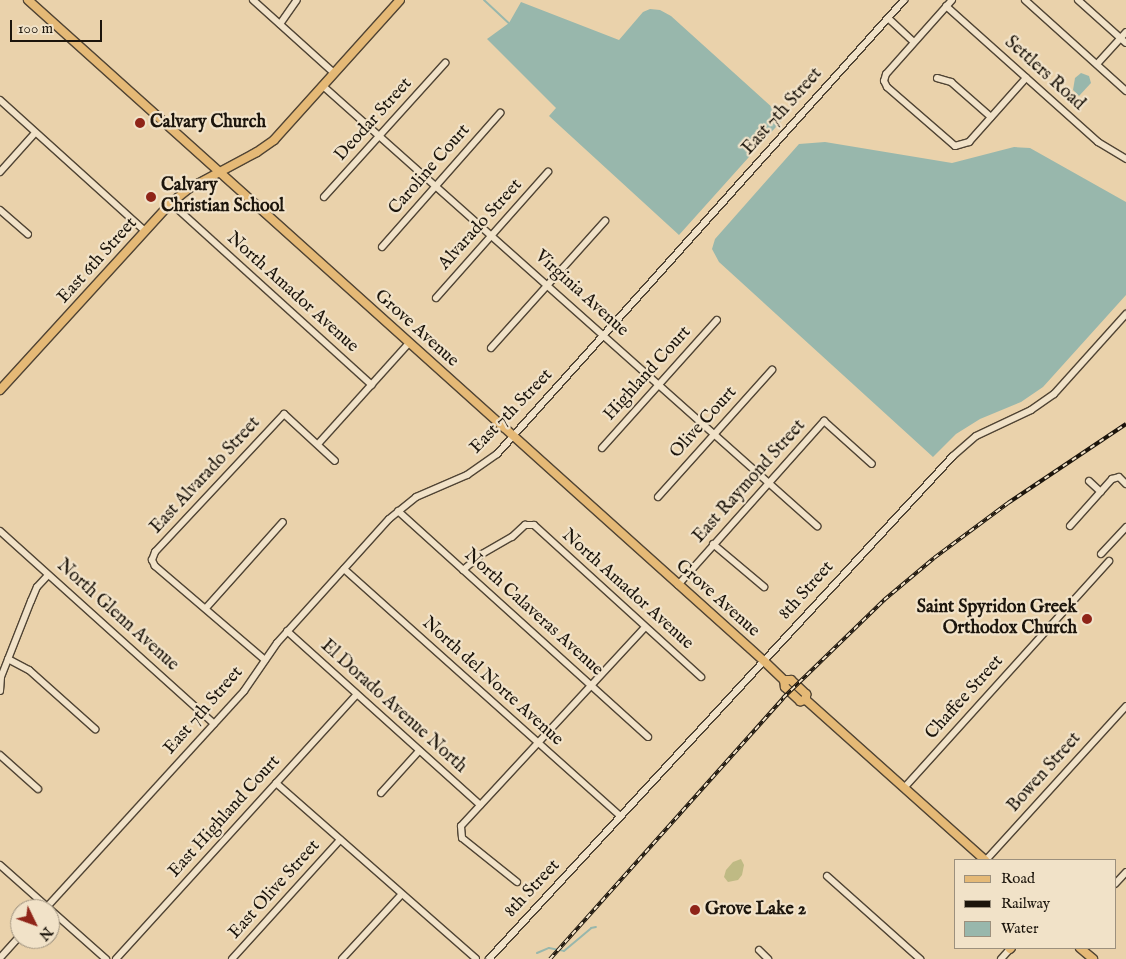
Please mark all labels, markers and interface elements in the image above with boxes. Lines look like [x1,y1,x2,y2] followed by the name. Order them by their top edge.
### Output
[12,10,105,42] scale bar
[18,19,53,38] text: 100 m
[999,32,1089,116] street label: Settlers Road
[738,64,828,160] street label: East 7th Street
[331,74,417,166] street label: Deodar Street
[150,112,266,134] place label: Calvary Church
[134,117,146,129] marker: Calvary Church
[385,120,475,220] street label: Caroline Court
[435,175,527,275] street label: Alvarado Street
[161,176,284,218] place label: Calvary Christian School
[145,191,157,203] marker: Calvary Christian School
[54,213,142,309] street label: East 6th Street
[222,228,362,358] street label: North Amador Avenue
[530,246,632,342] street label: Virginia Avenue
[370,286,462,372] street label: Grove Avenue
[600,322,696,426] street label: Highland Court
[466,365,558,459] street label: East 7th Street
[666,383,742,463] street label: Olive Court
[146,413,266,539] street label: East Alvarado Street
[689,416,811,548] street label: East Raymond Street
[557,525,697,655] street label: North Amador Avenue
[459,545,607,681] street label: North Calaveras Avenue
[52,556,182,676] street label: North Glenn Avenue
[671,556,763,642] street label: Grove Avenue
[775,557,839,625] street label: 8th Street
[917,598,1077,640] place label: Saint Spyridon Greek Orthodox Church
[417,613,567,751] street label: North del Norte Avenue
[1081,613,1093,625] marker: Saint Spyridon Greek Orthodox Church
[316,636,470,778] street label: El Dorado Avenue North
[921,651,1009,745] street label: Chaffee Street
[160,663,248,759] street label: East 7th Street
[1004,729,1086,817] street label: Bowen Street
[165,752,285,882] street label: East Highland Court
[225,836,325,944] street label: East Olive Street
[501,856,565,922] street label: 8th Street
[954,859,1116,949] legend
[1001,869,1035,888] text: Road
[1001,894,1050,913] text: Railway
[10,899,60,949] north arrow
[705,899,806,921] place label: Grove Lake 2
[689,904,701,916] marker: Grove Lake 2
[1001,919,1038,938] text: Water
[35,923,56,944] text: N

